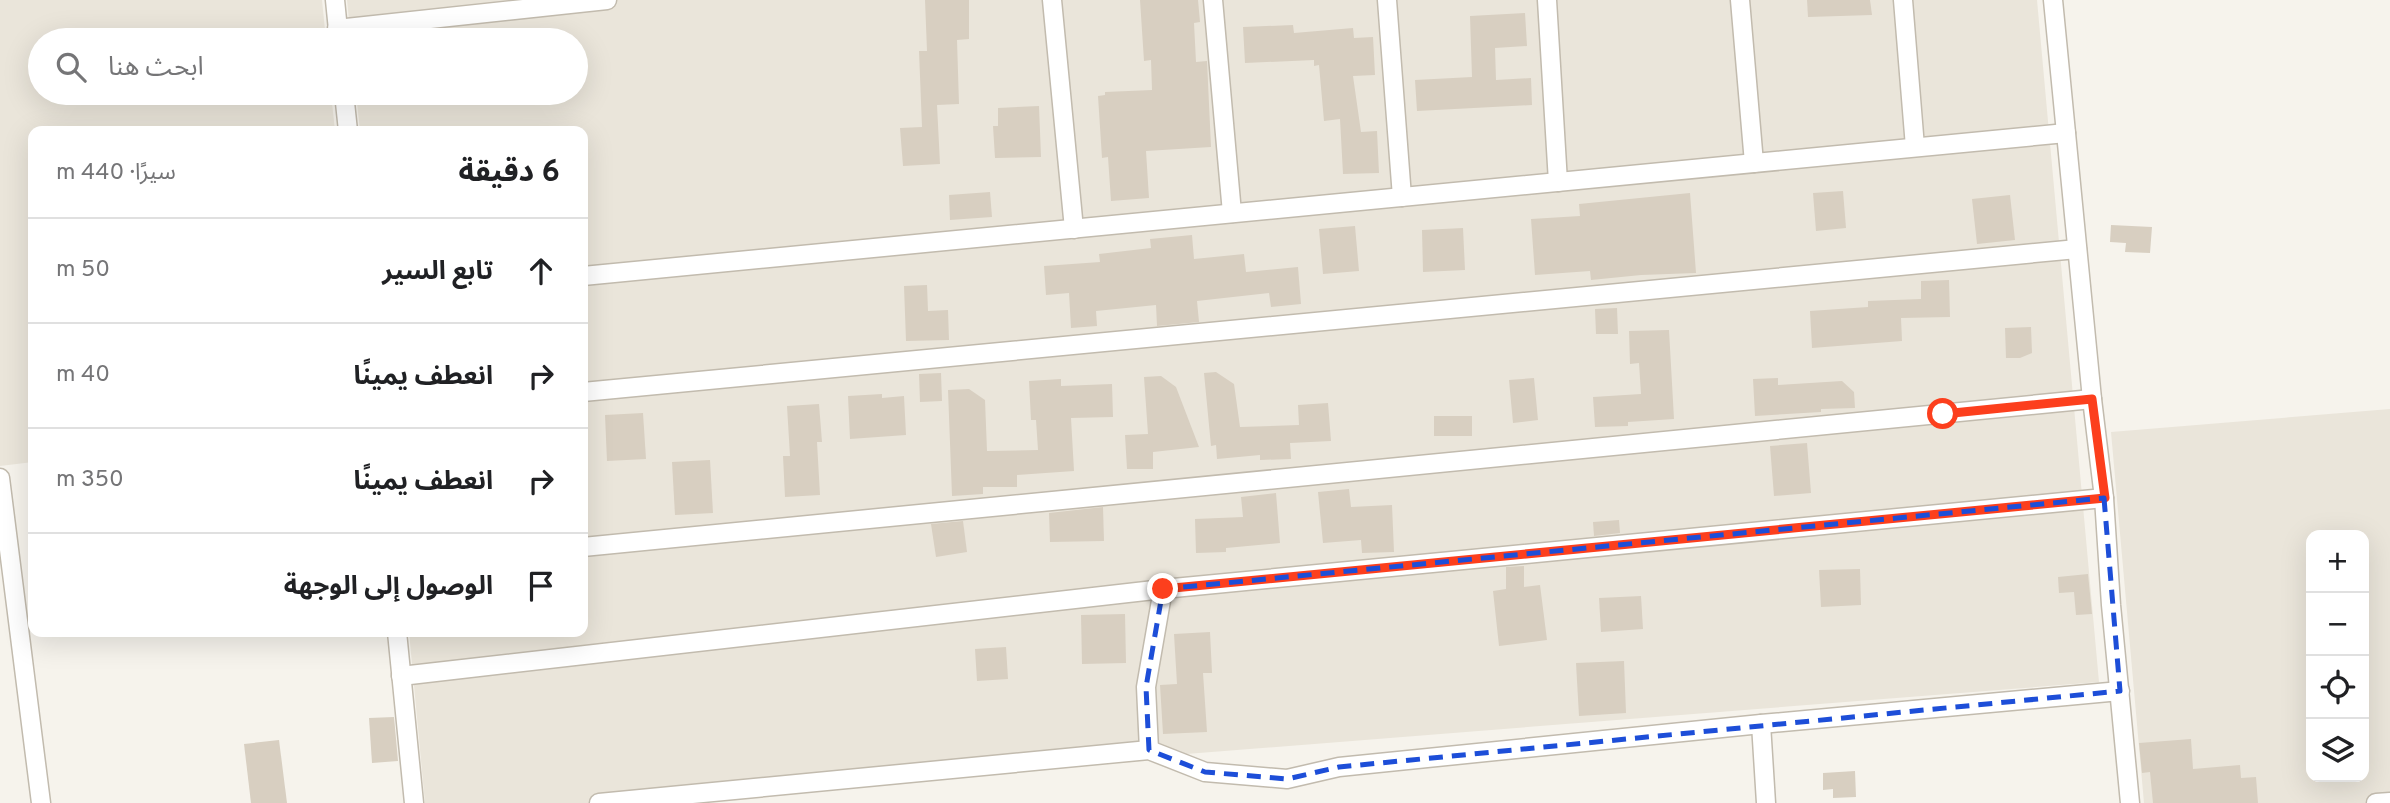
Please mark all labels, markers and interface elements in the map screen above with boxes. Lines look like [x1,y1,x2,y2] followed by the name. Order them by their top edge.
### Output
[28,28,588,105] search box
[52,48,90,86] icon: search
[108,52,204,85] text: ابحث هنا
[459,155,560,192] text: 6 دقيقة
[56,159,176,188] text: سيرًا · 440 m
[522,252,560,290] icon: ahead
[56,256,110,285] text: 50 m
[382,256,493,289] text: تابع السير
[522,357,560,395] icon: right
[56,361,110,390] text: 40 m
[354,361,493,394] text: انعطف يمينًا
[1927,398,1958,429] route start
[522,462,560,500] icon: right
[56,466,124,495] text: 350 m
[354,466,493,499] text: انعطف يمينًا
[2306,530,2369,782] map controls
[2306,530,2369,593] button: +
[522,567,560,605] icon: arrive
[284,571,493,604] text: الوصول إلى الوجهة
[1147,573,1178,604] route end
[2306,593,2369,656] button: −
[2306,656,2369,719] button: locate
[2306,719,2369,782] button: layers

